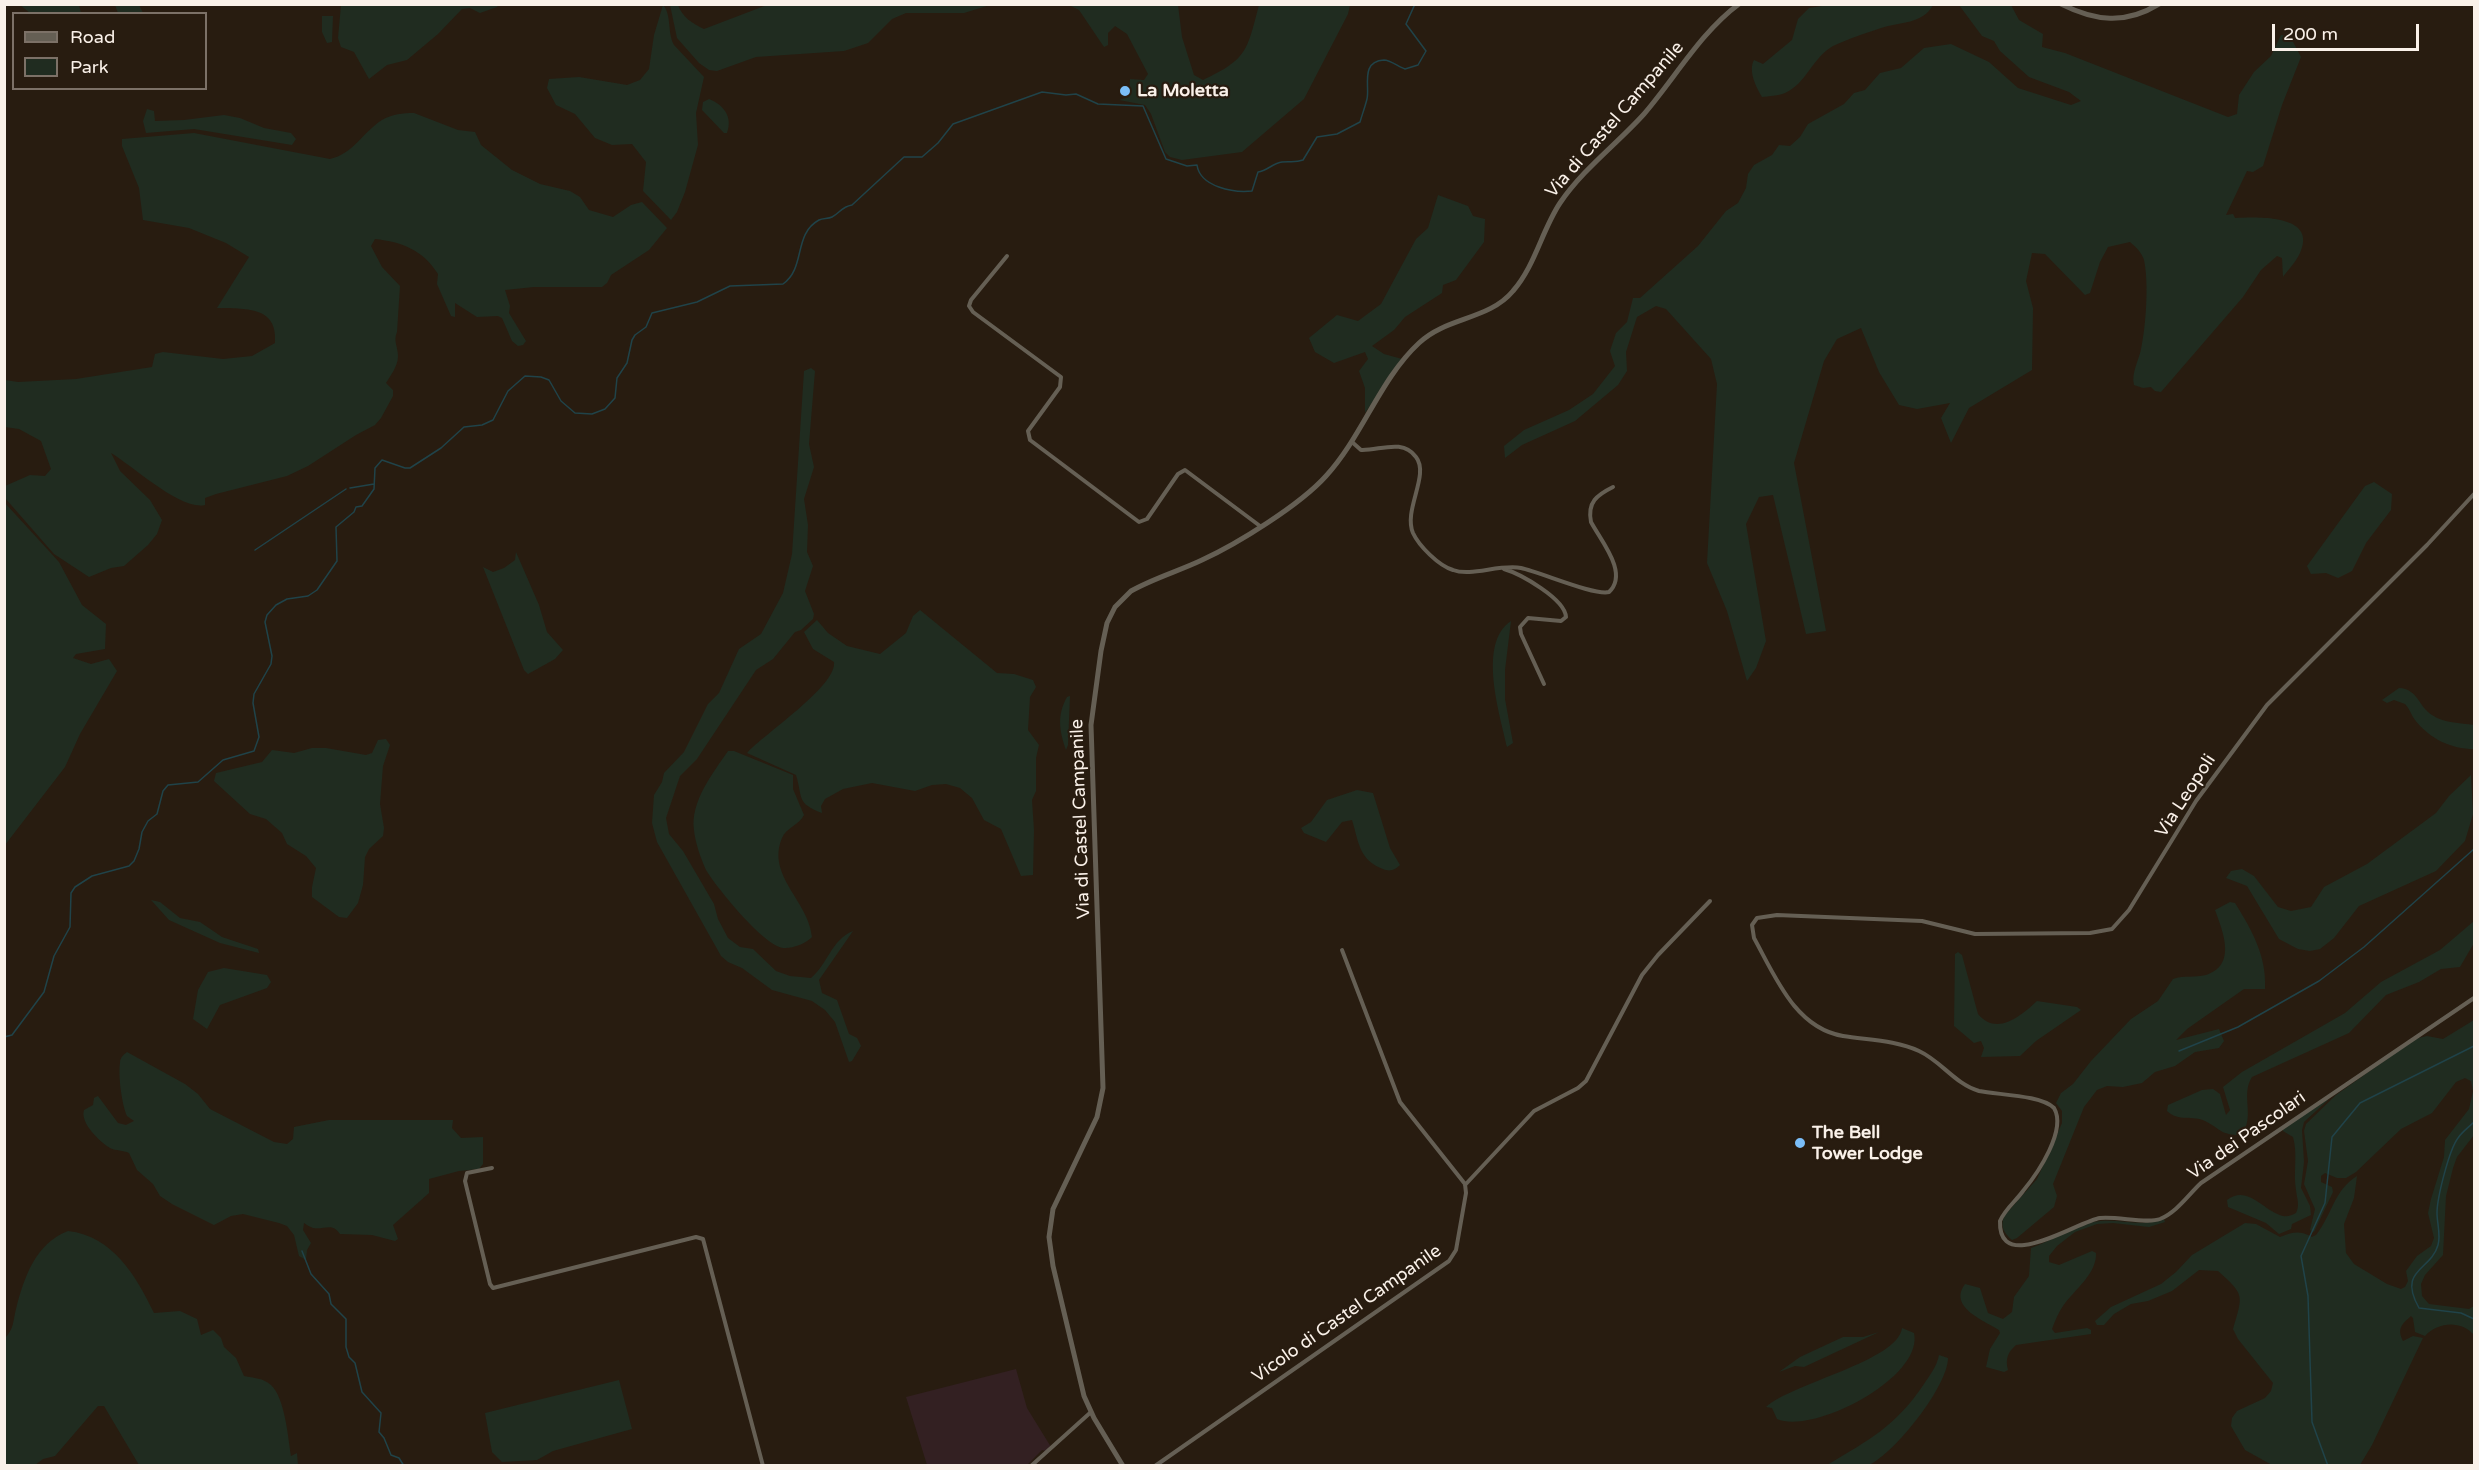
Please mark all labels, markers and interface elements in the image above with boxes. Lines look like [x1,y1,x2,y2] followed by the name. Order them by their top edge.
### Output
[12,12,207,90] legend
[2275,12,2422,50] scale bar
[2283,23,2338,45] text: 200 m
[70,26,115,48] text: Road
[1541,37,1689,203] street label: Via di Castel Campanile
[70,56,108,78] text: Park
[1137,80,1229,102] place label: La Moletta
[1118,84,1132,98] marker: La Moletta
[1067,719,1095,919] street label: Via di Castel Campanile
[2151,751,2221,841] street label: Via Leopoli
[2184,1087,2310,1185] street label: Via dei Pascolari
[1812,1122,1923,1164] place label: The Bell Tower Lodge
[1793,1136,1807,1150] marker: The Bell Tower Lodge
[1248,1240,1446,1388] street label: Vicolo di Castel Campanile

